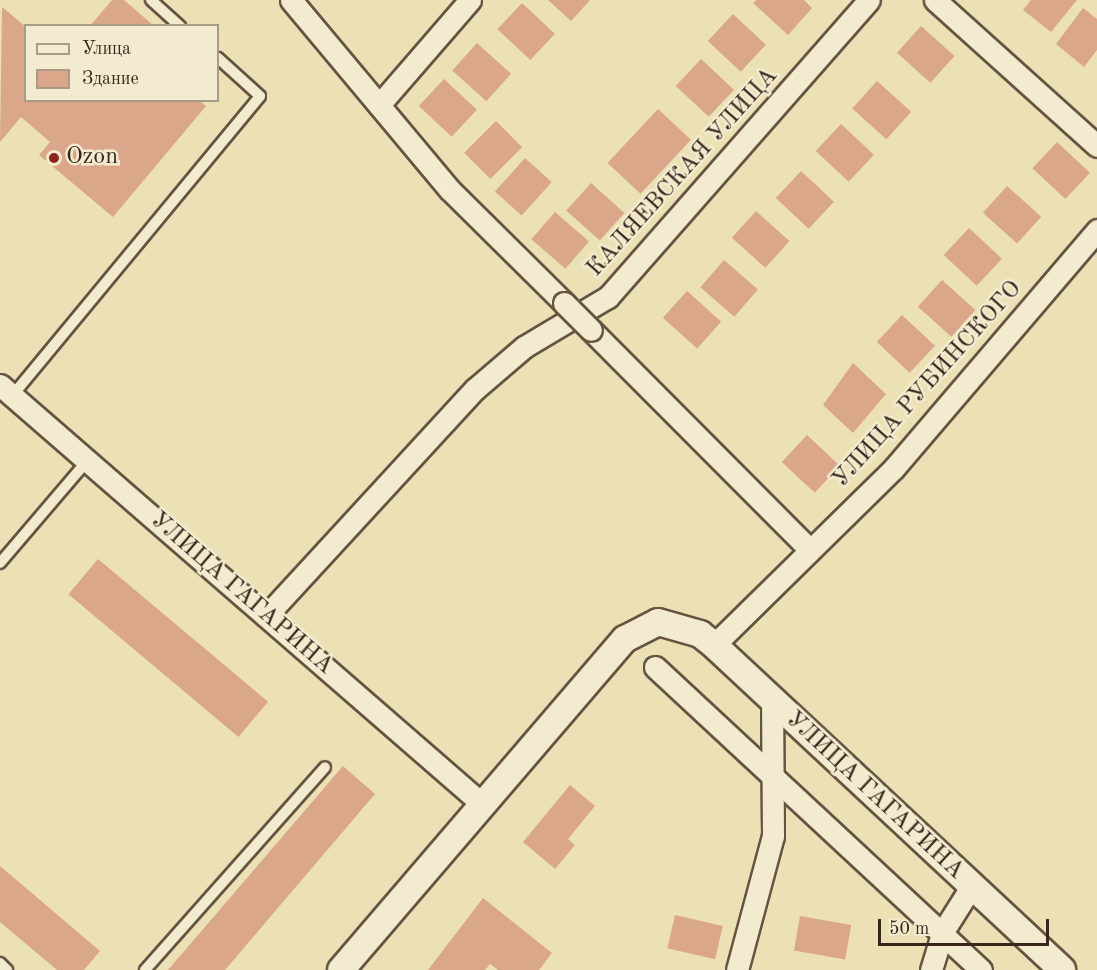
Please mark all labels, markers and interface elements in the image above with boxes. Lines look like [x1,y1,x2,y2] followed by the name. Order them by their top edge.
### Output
[24,24,219,102] legend
[82,40,131,58] text: Улица
[581,62,785,284] street label: КАЛЯЕВСКАЯ УЛИЦА
[82,70,139,88] text: Здание
[66,144,118,172] place label: Ozon
[47,151,61,165] marker: Ozon
[827,275,1029,495] street label: УЛИЦА РУБИНСКОГО
[143,506,339,682] street label: УЛИЦА ГАГАРИНА
[779,706,969,886] street label: УЛИЦА ГАГАРИНА
[881,907,1052,945] scale bar
[889,920,929,938] text: 50 m

